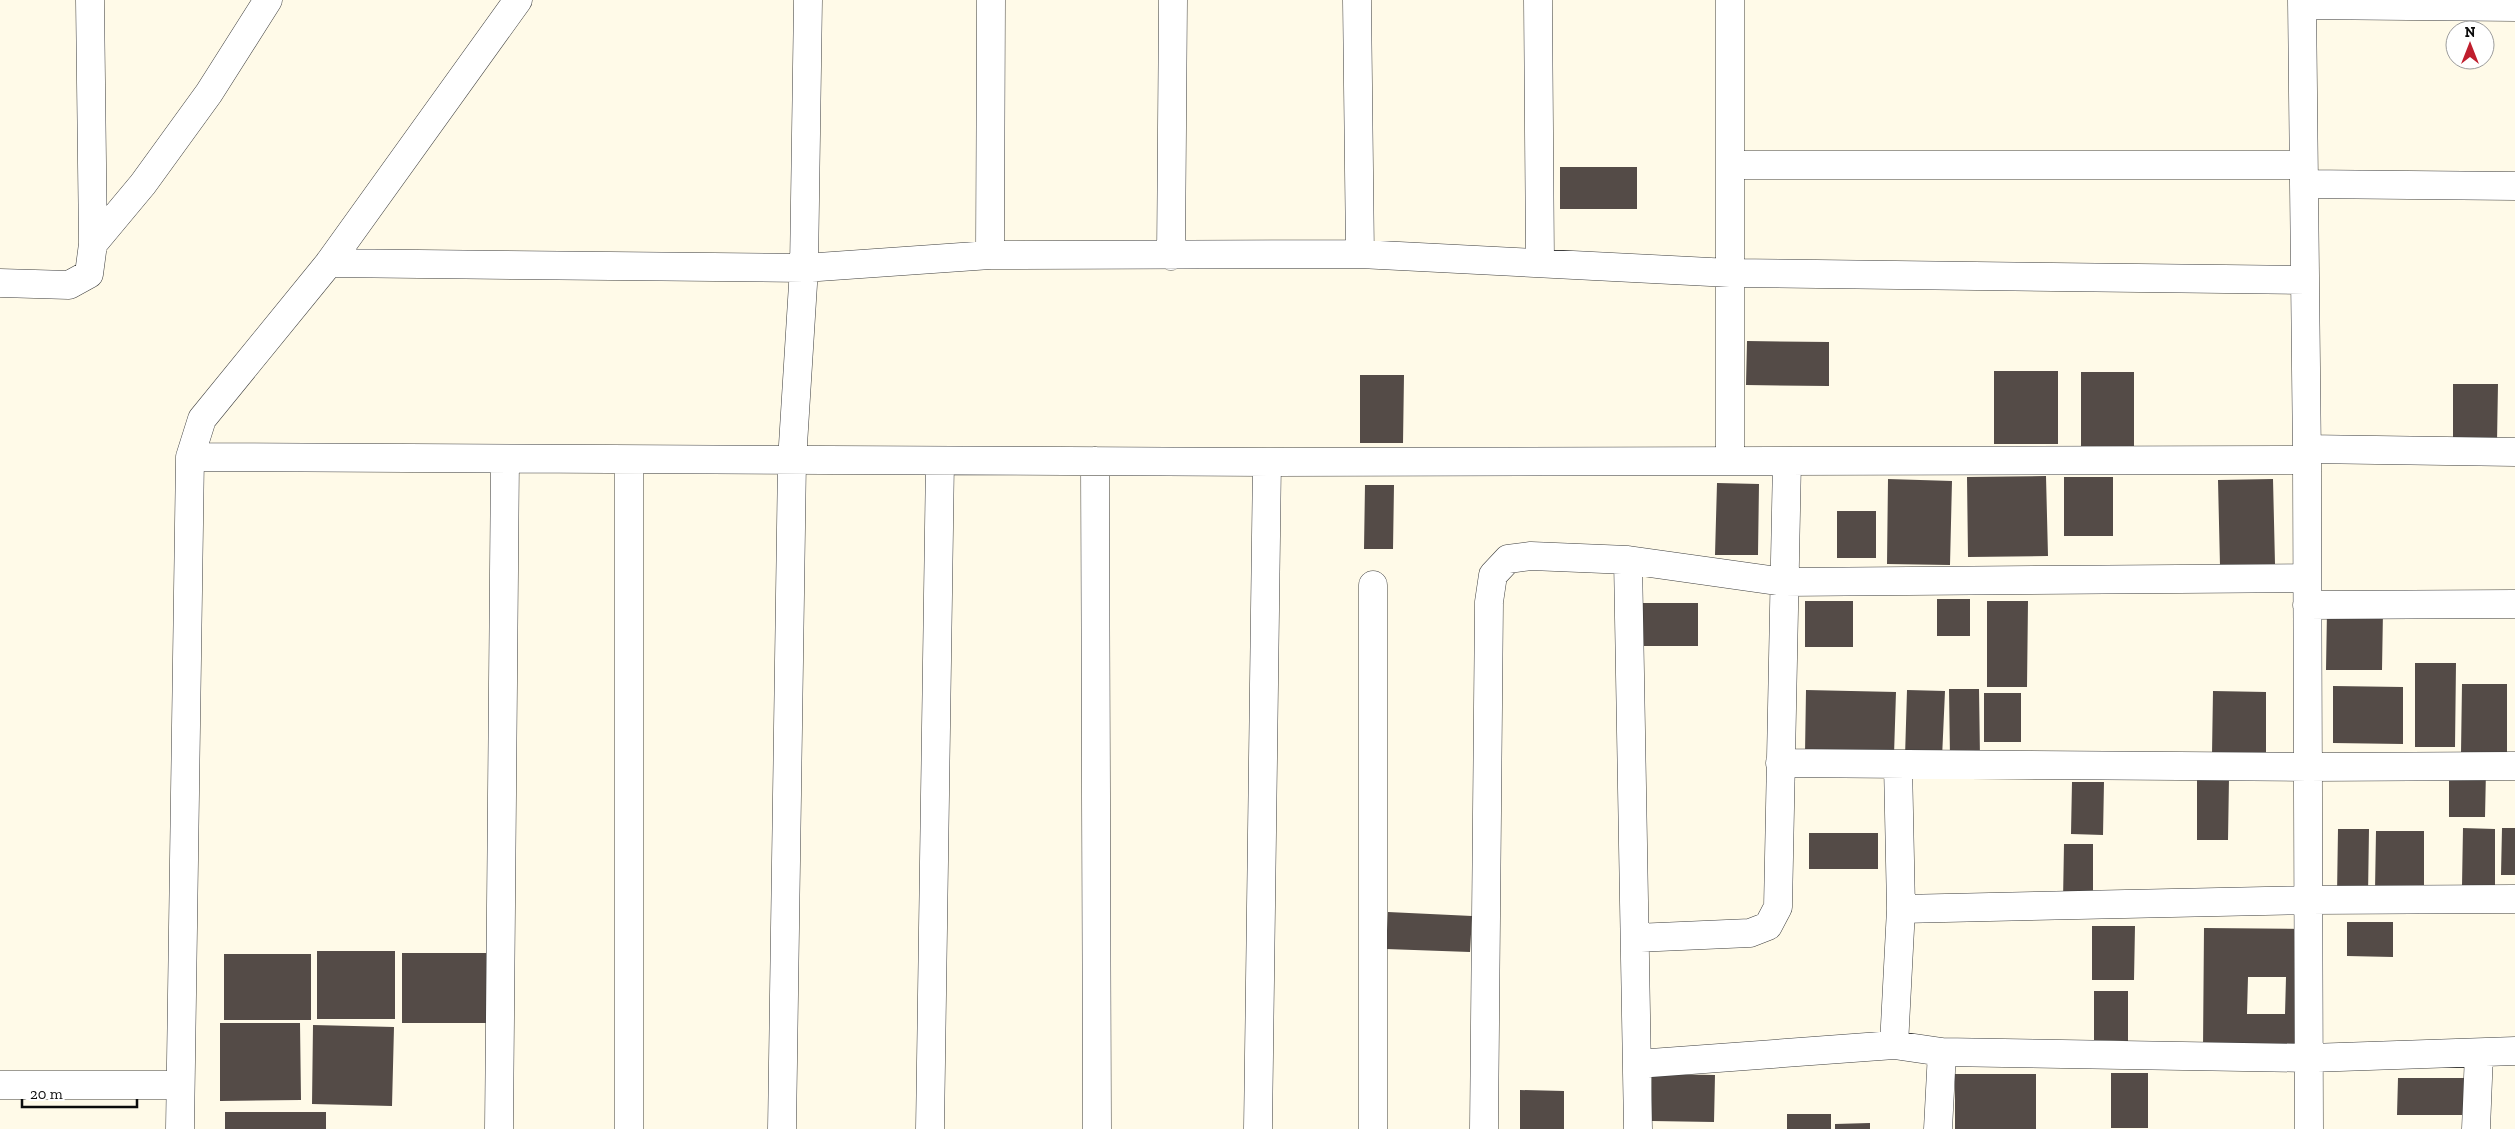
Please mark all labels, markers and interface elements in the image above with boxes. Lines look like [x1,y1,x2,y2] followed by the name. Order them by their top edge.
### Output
[2445,20,2495,70] north arrow
[2465,24,2476,41] text: N
[22,1076,138,1108] scale bar
[30,1085,63,1103] text: 20 m

